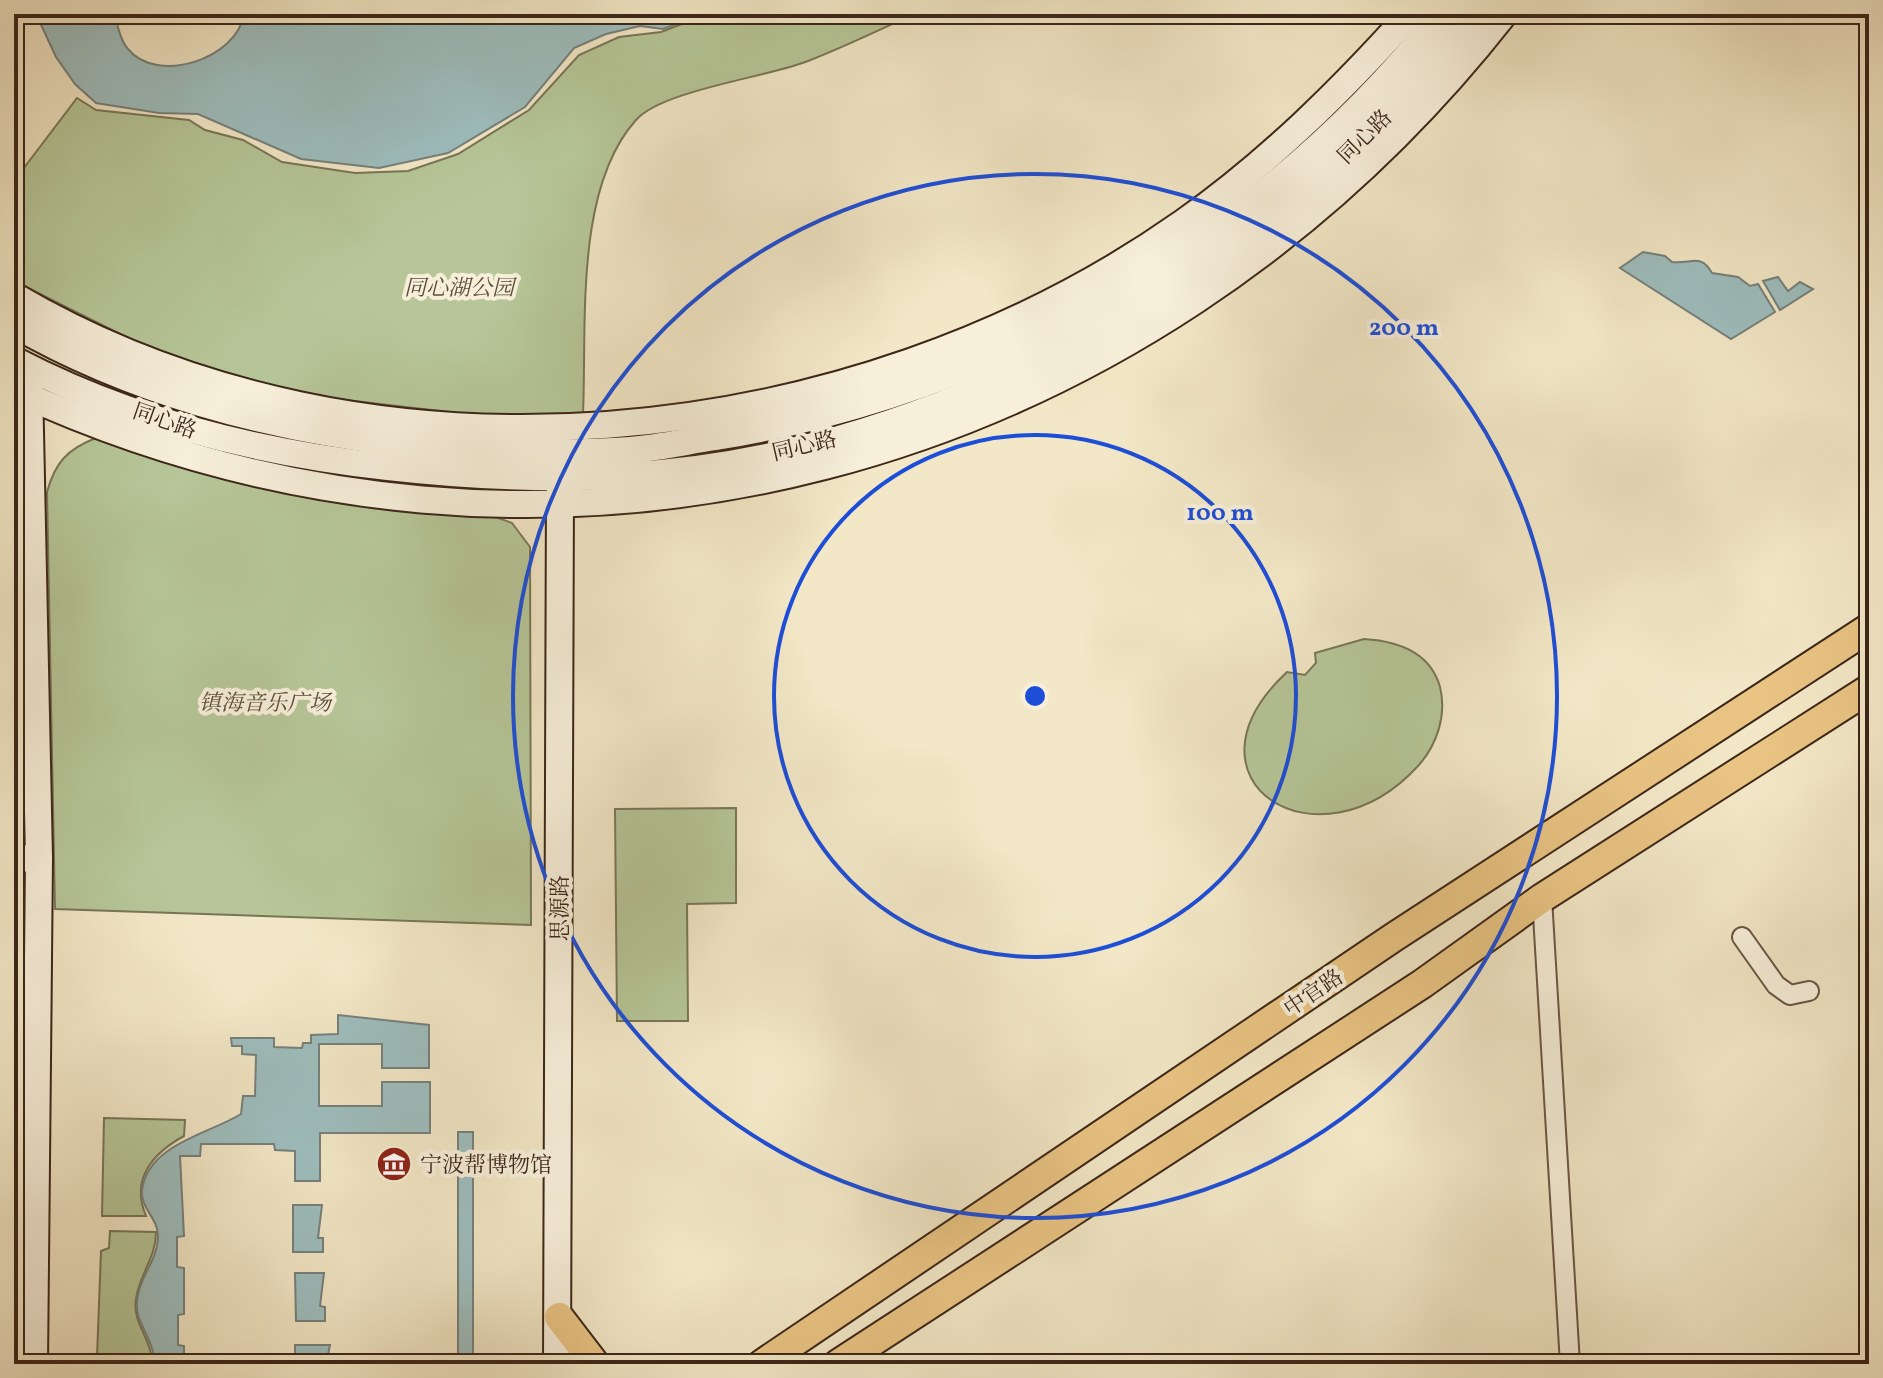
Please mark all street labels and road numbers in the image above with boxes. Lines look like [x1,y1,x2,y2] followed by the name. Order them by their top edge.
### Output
[1331,103,1400,172] street label: 同心路
[128,397,200,448] street label: 同心路
[769,425,840,470] street label: 同心路
[546,875,577,941] street label: 思源路
[1278,963,1350,1025] street label: 中官路

